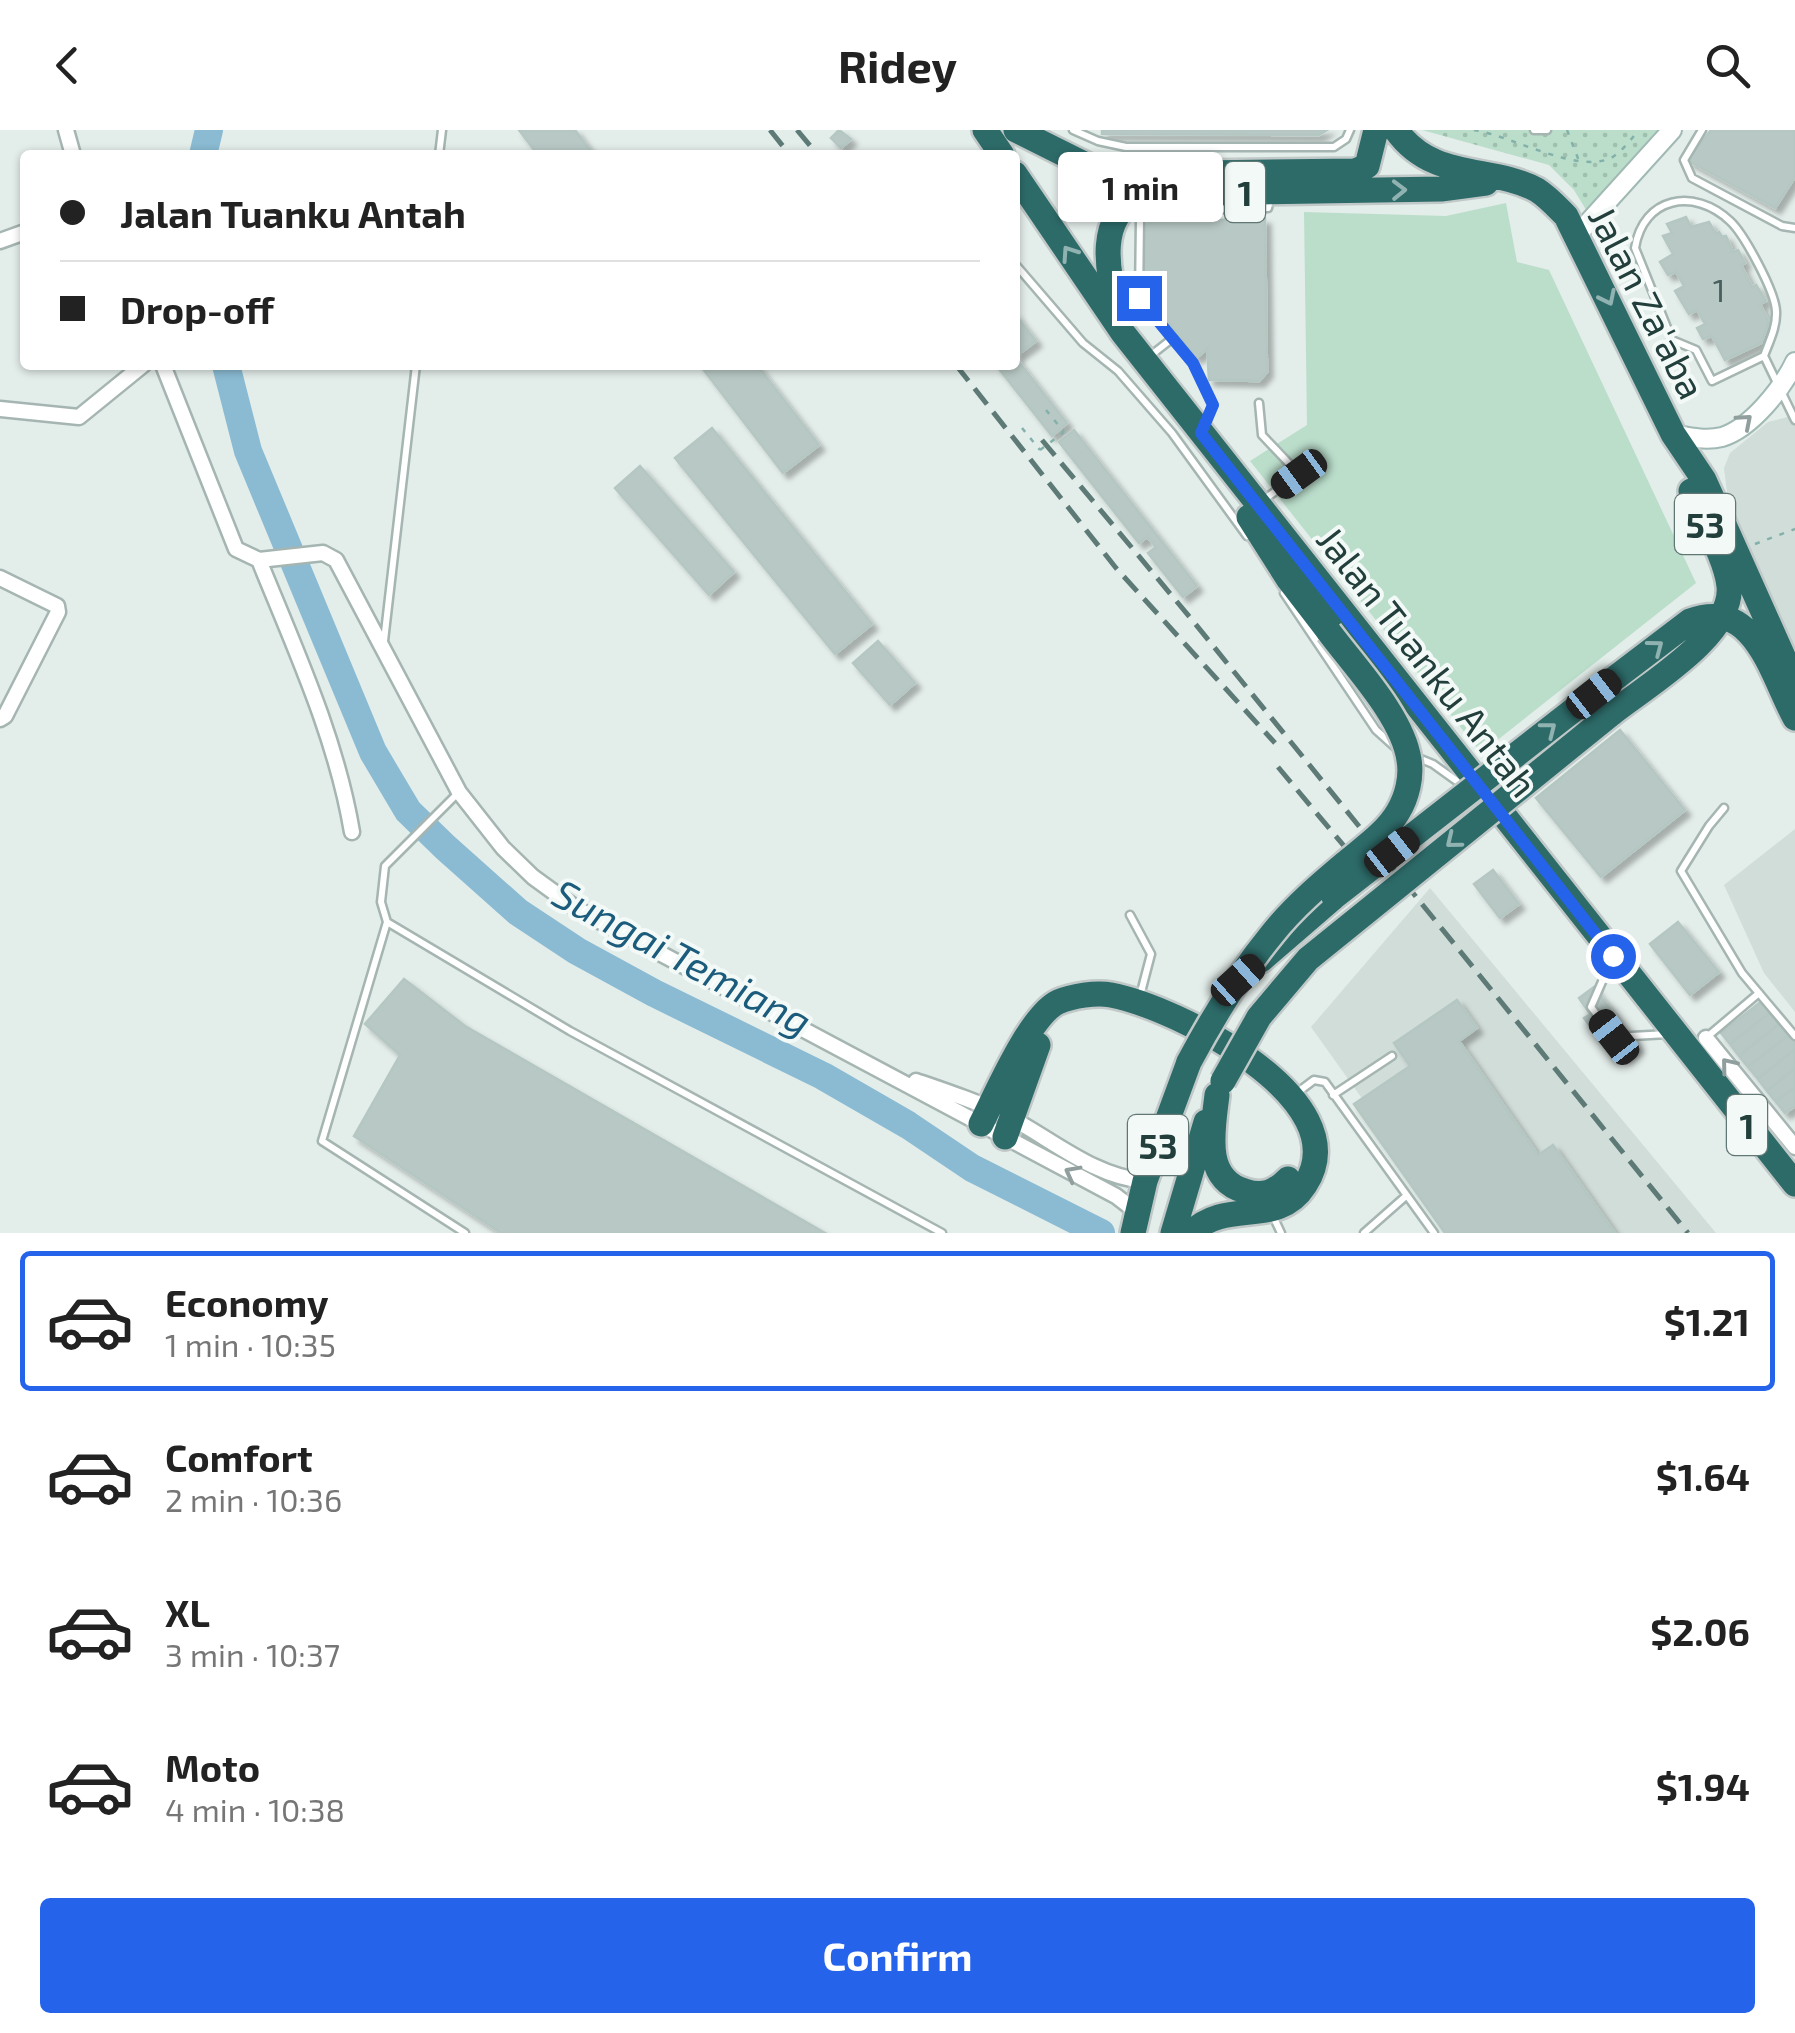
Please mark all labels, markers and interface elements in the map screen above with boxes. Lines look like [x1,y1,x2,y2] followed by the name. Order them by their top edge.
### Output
[40,38,95,93] icon: back
[838,38,957,92] text: Ridey
[1700,38,1755,93] icon: search
[1056,153,1222,223] callout: 1 min
[1225,162,1265,222] road number: 1
[1102,168,1179,206] text: 1 min
[1392,179,1408,200] one-way arrow
[120,190,466,236] text: Jalan Tuanku Antah
[1580,198,1716,406] street label: Jalan Za'aba
[1063,246,1081,265] one-way arrow
[1713,270,1725,308] house number: 1
[1117,276,1162,321] route end
[120,286,274,332] text: Drop-off
[1595,288,1615,306] one-way arrow
[1733,415,1752,433] one-way arrow
[1266,444,1332,504] car
[1675,494,1735,554] road number: 53
[1308,517,1548,805] street label: Jalan Tuanku Antah
[1645,641,1663,659] one-way arrow
[1561,664,1627,724] car
[1538,724,1556,741] one-way arrow
[1359,822,1425,882] car
[1446,829,1464,847] one-way arrow
[546,868,820,1044] water label: Sungai Temiang
[1591,934,1636,979] route start
[1206,949,1270,1011] car
[1584,1004,1644,1070] car
[1722,1059,1740,1077] one-way arrow
[1727,1095,1767,1155] road number: 1
[1128,1115,1188,1175] road number: 53
[1065,1166,1083,1185] one-way arrow
[45,1276,135,1366] icon: car
[165,1279,329,1325] text: Economy
[1664,1298,1750,1344] text: $1.21
[165,1325,336,1363] text: 1 min · 10:35
[45,1431,135,1521] icon: car
[165,1434,313,1480] text: Comfort
[1656,1453,1750,1499] text: $1.64
[165,1480,342,1518] text: 2 min · 10:36
[45,1586,135,1676] icon: car
[165,1589,210,1635] text: XL
[1650,1608,1750,1654] text: $2.06
[165,1635,340,1673] text: 3 min · 10:37
[45,1741,135,1831] icon: car
[165,1744,260,1790] text: Moto
[1656,1763,1750,1809] text: $1.94
[165,1790,345,1828] text: 4 min · 10:38
[40,1898,1755,2013] button: Confirm

